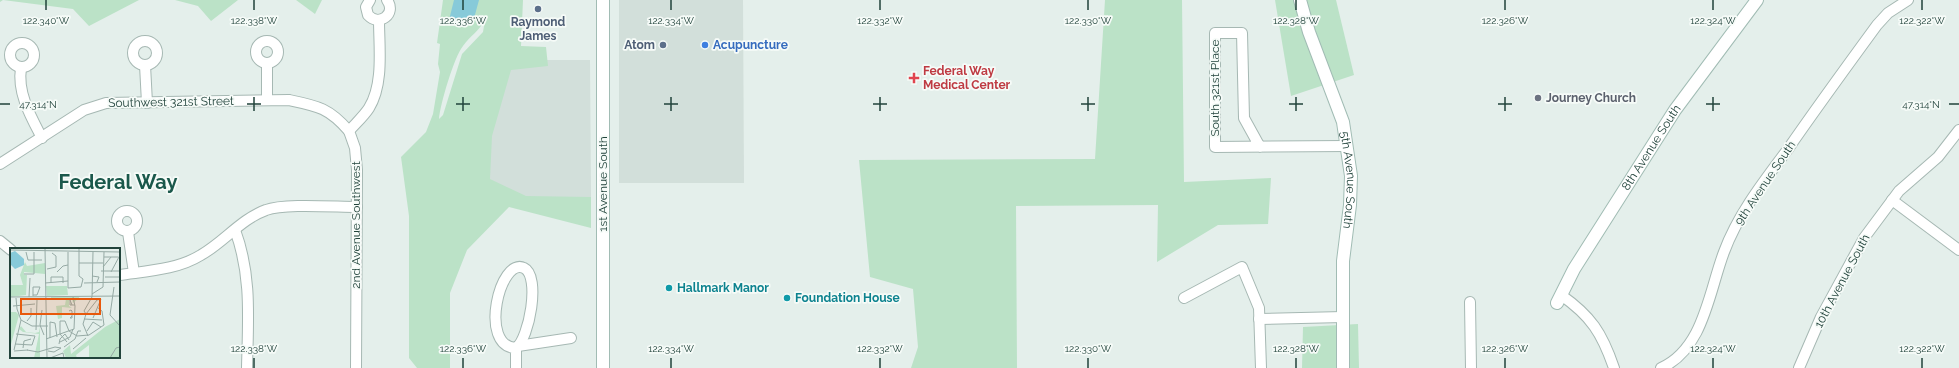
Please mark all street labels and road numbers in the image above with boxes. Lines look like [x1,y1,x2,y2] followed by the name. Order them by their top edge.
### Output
[1208,39,1222,137] street label: South 321st Place
[108,94,234,110] street label: Southwest 321st Street
[1619,102,1684,193] street label: 8th Avenue South
[1337,130,1358,230] street label: 5th Avenue South
[596,136,610,232] street label: 1st Avenue South
[1732,138,1798,228] street label: 9th Avenue South
[349,161,363,289] street label: 2nd Avenue Southwest
[1811,232,1873,330] street label: 10th Avenue South

